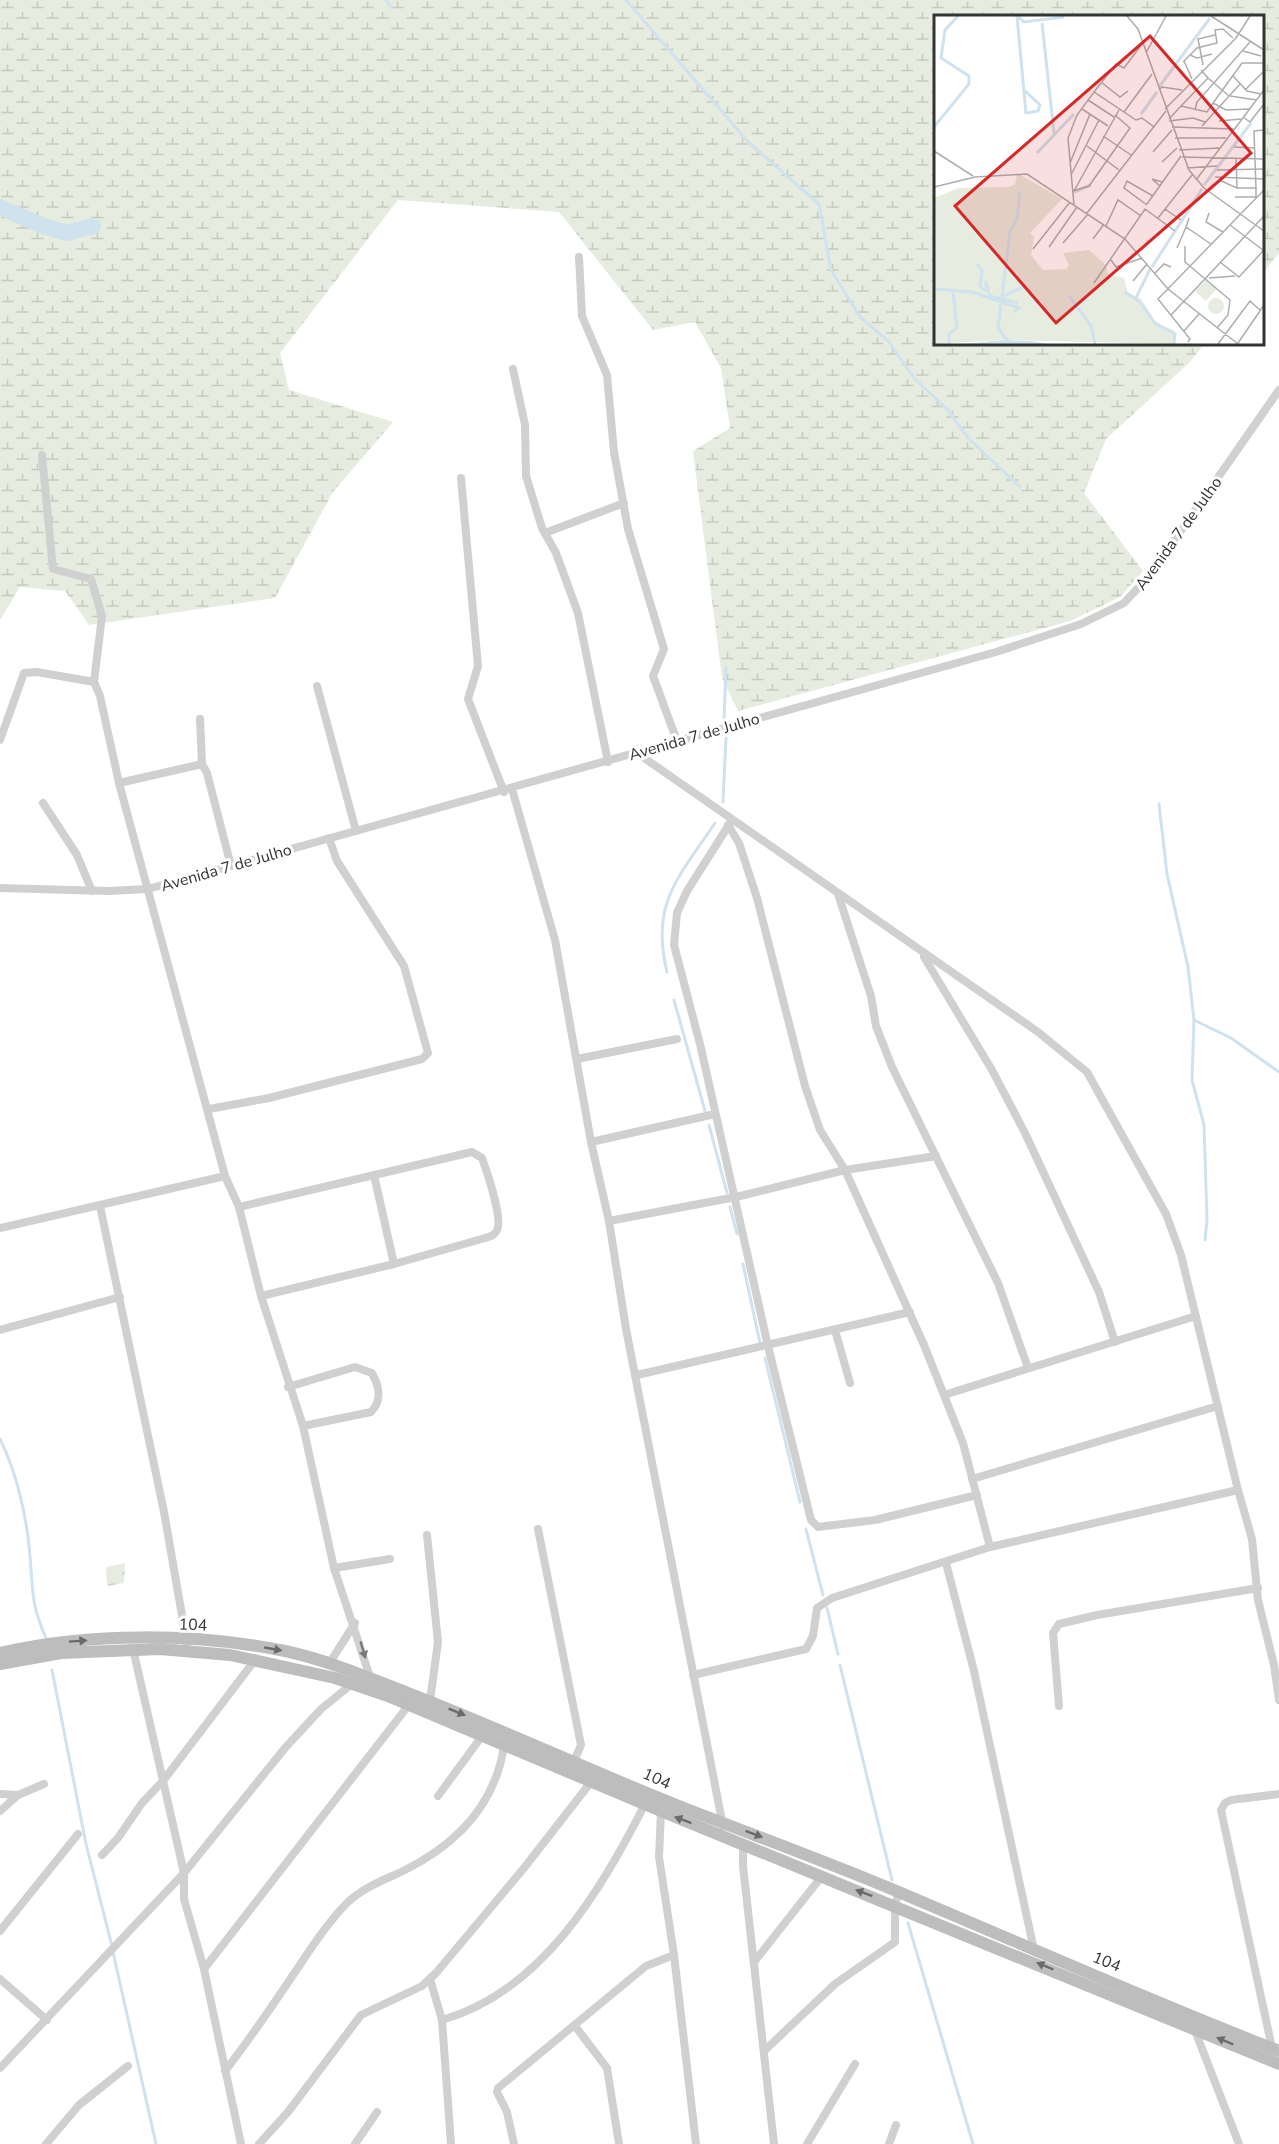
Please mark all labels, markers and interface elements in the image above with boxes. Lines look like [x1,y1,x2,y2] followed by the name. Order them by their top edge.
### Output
[934,15,1264,345] inset map
[1130,472,1227,595] street label: Avenida 7 de Julho
[626,708,762,766] street label: Avenida 7 de Julho
[158,839,294,897] street label: Avenida 7 de Julho
[178,1614,208,1637] street label: 104
[69,1636,88,1646] one-way arrow
[358,1641,368,1659] one-way arrow
[263,1645,282,1654] one-way arrow
[448,1708,466,1717] one-way arrow
[639,1763,675,1795] street label: 104
[674,1815,692,1825] one-way arrow
[745,1829,763,1839] one-way arrow
[855,1887,873,1897] one-way arrow
[1089,1946,1124,1978] street label: 104
[1036,1961,1054,1970] one-way arrow
[1216,2036,1234,2045] one-way arrow

